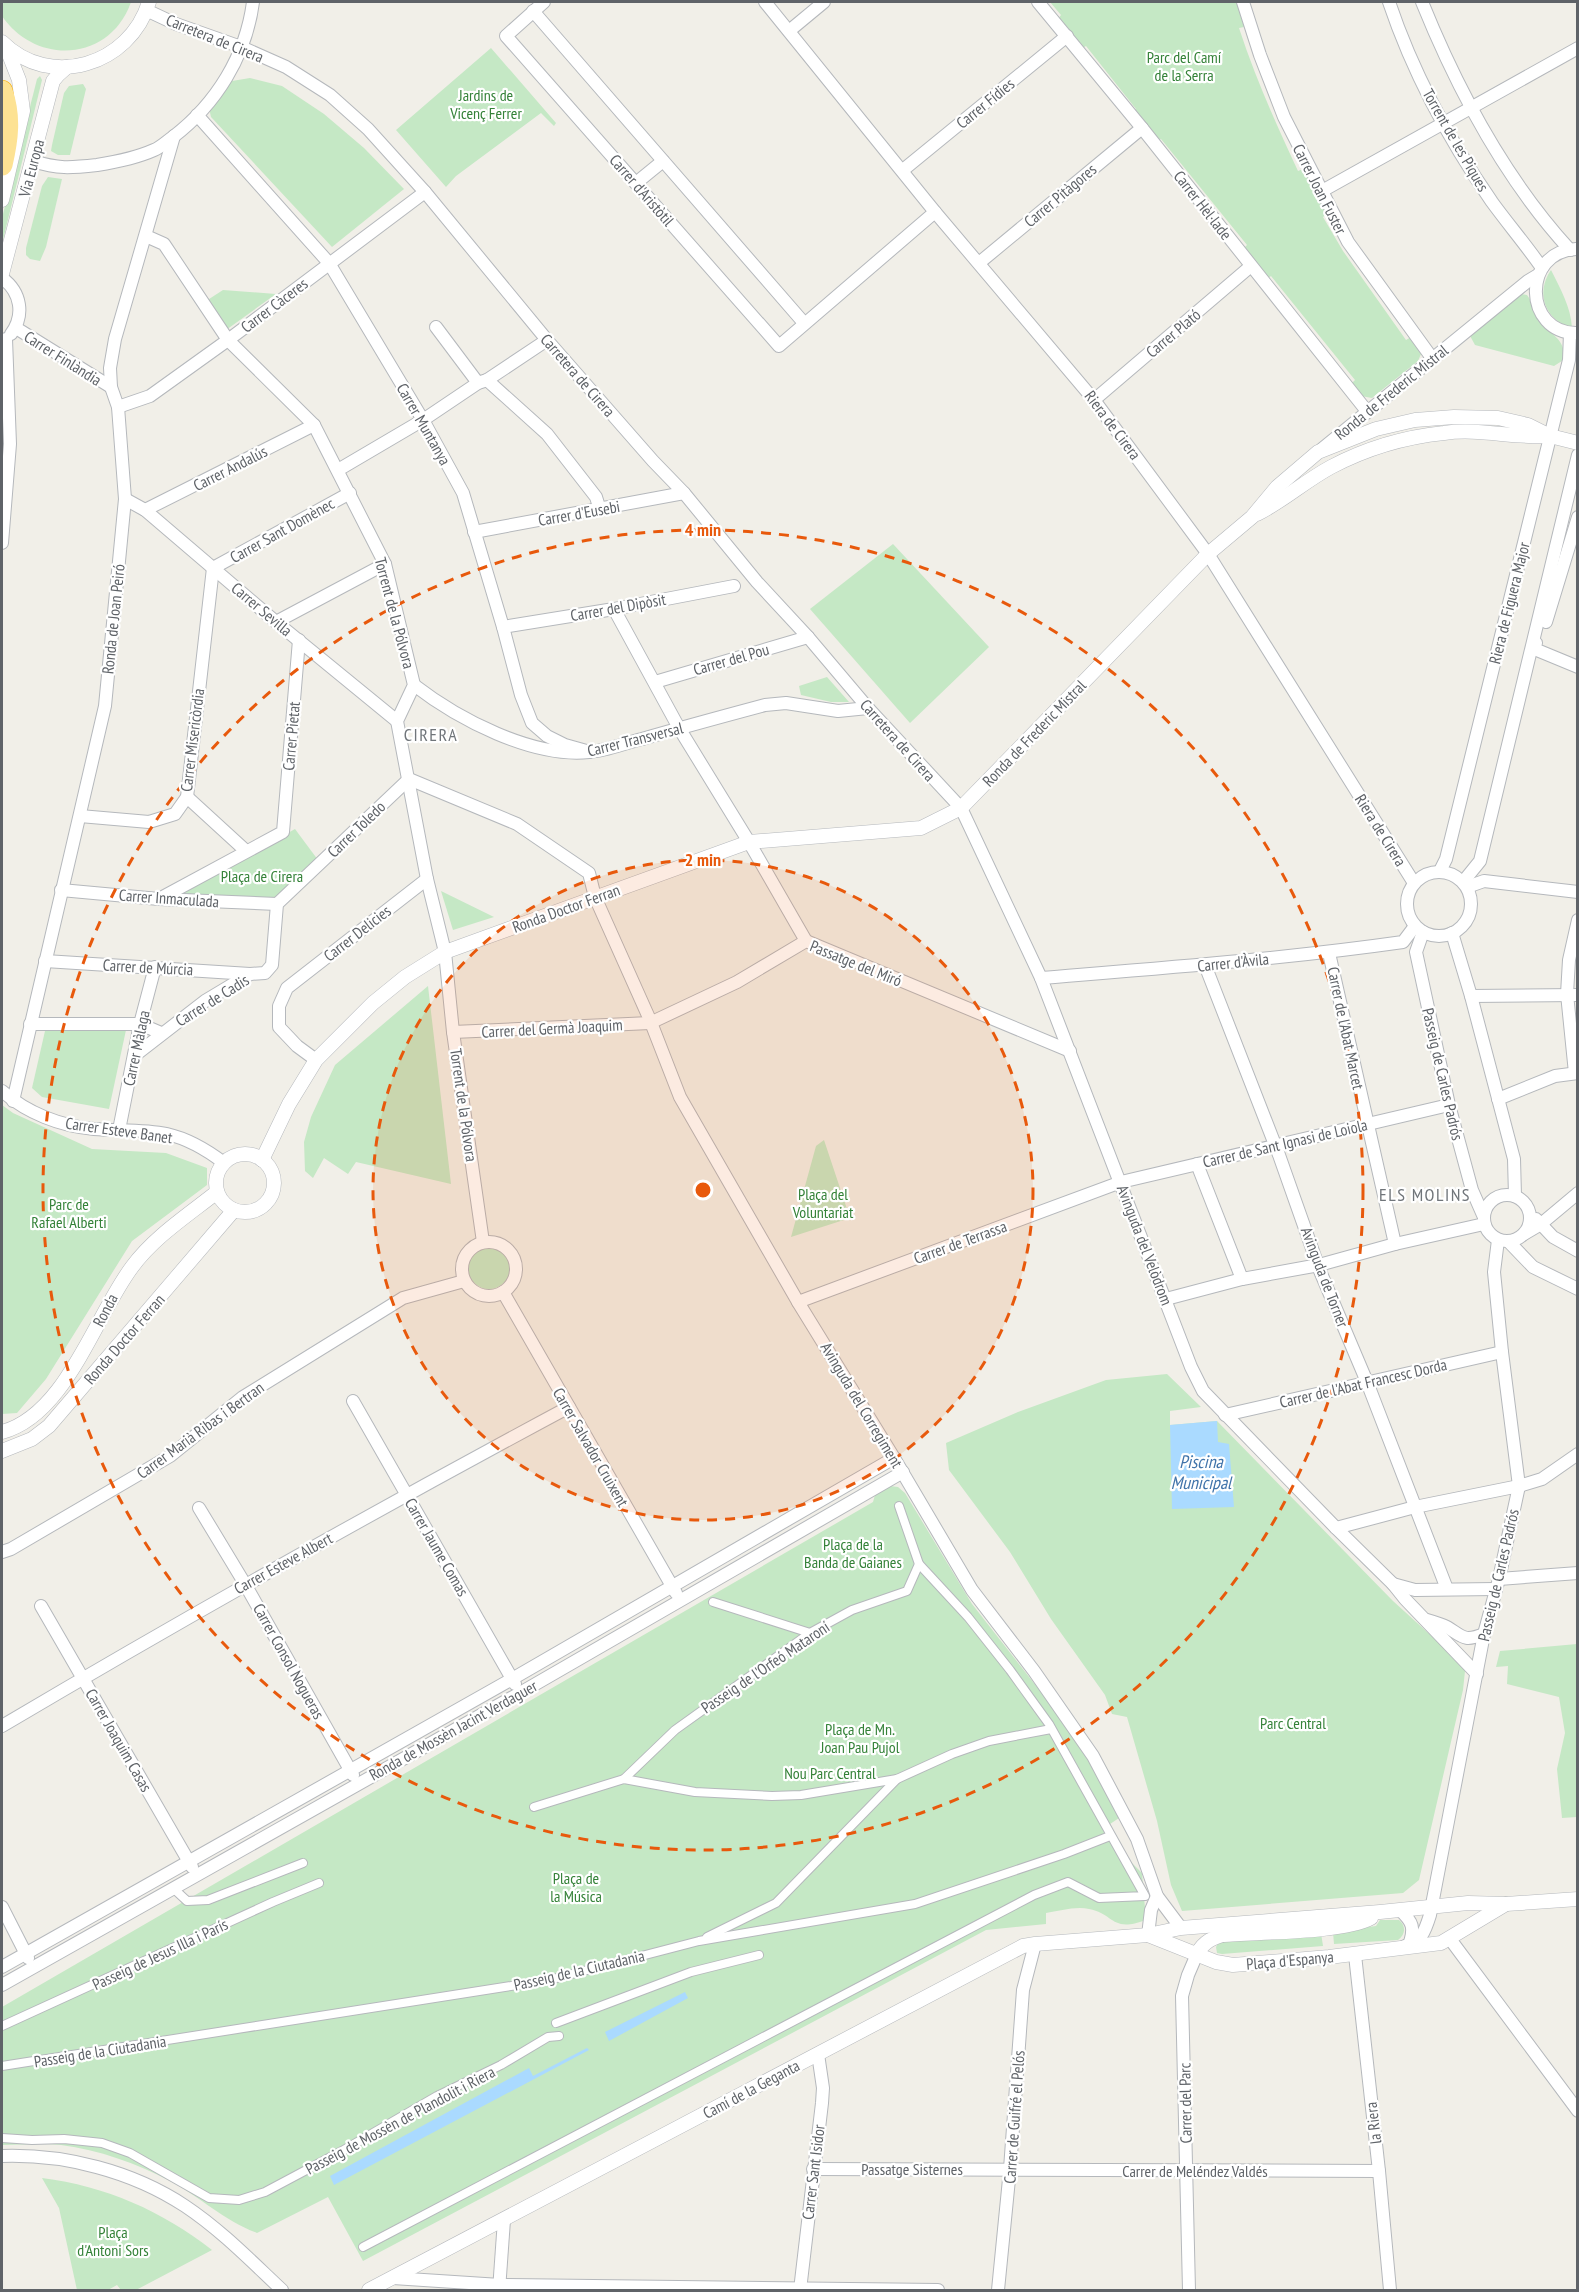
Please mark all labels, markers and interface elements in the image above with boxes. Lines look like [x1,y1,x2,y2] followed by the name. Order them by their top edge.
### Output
[163,9,267,67] street label: Carretera de Cirera
[1147,47,1222,85] park label: Parc del Camí de la Serra
[952,73,1018,133] street label: Carrer Fídies
[449,85,522,123] park label: Jardins de Vicenç Ferrer
[1419,85,1493,195] street label: Torrent de les Piques
[13,137,48,200] street label: Via Europa
[1289,141,1352,238] street label: Carrer Joan Fuster
[605,150,679,230] street label: Carrer d'Aristòtil
[1020,159,1100,231] street label: Carrer Pitàgores
[1170,166,1236,244] street label: Carrer Hèl·lade
[236,273,312,337] street label: Carrer Càceres
[1142,304,1204,362] street label: Carrer Plató
[20,326,106,390] street label: Carrer Finlàndia
[537,329,619,421] street label: Carretera de Cirera
[1330,340,1452,444] street label: Ronda de Frederic Mistral
[393,380,455,468] street label: Carrer Muntanya
[1081,386,1145,464] street label: Riera de Cirera
[190,441,270,495] street label: Carrer Andalús
[226,493,338,567] street label: Carrer Sant Domènec
[537,496,621,530] street label: Carrer d'Eusebi
[685,518,721,541] text: 4 min
[1484,539,1534,666] street label: Riera de Figuera Major
[371,555,419,671] street label: Torrent de la Pólvora
[97,563,129,675] street label: Ronda de Joan Peiró
[227,578,297,640] street label: Carrer Sevilla
[569,589,668,625] street label: Carrer del Dipòsit
[691,639,771,679] street label: Carrer del Pou
[978,675,1090,790] street label: Ronda de Frederic Mistral
[176,687,208,793] street label: Carrer Misericòrdia
[856,695,940,785] street label: Carretera de Cirera
[278,700,304,771] street label: Carrer Pietat
[585,717,685,761] street label: Carrer Transversal
[404,723,458,746] district label: CIRERA
[1351,790,1411,870] street label: Riera de Cirera
[323,796,389,861] street label: Carrer Toledo
[685,848,721,871] text: 2 min
[221,866,303,886] park label: Plaça de Cirera
[509,879,623,937] street label: Ronda Doctor Ferran
[118,885,220,911] street label: Carrer Inmaculada
[319,900,395,966] street label: Carrer Delicies
[807,936,905,991] street label: Passatge del Miró
[1196,948,1270,976] street label: Carrer d'Àvila
[102,955,194,979] street label: Carrer de Múrcia
[1323,965,1369,1092] street label: Carrer de l'Abat Marcet
[172,970,252,1030] street label: Carrer de Cadis
[1418,1006,1468,1142] street label: Passeig de Carles Padrós
[118,1008,154,1088] street label: Carrer Màlaga
[481,1014,623,1042] street label: Carrer del Germà Joaquim
[446,1047,482,1163] street label: Torrent de la Pólvora
[64,1113,174,1147] street label: Carrer Esteve Banet
[1201,1114,1369,1172] street label: Carrer de Sant Ignasi de Loiola
[693,1180,713,1200] centre of rings
[1113,1182,1177,1308] street label: Avinguda del Velòdrom
[1379,1183,1471,1206] district label: ELS MOLINS
[792,1184,854,1222] park label: Plaça del Voluntariat
[31,1194,107,1232] park label: Parc de Rafael Alberti
[911,1216,1009,1268] street label: Carrer de Terrassa
[1297,1224,1353,1330] street label: Avinguda de Torner
[79,1290,169,1388] street label: Ronda Doctor Ferran
[88,1290,122,1330] street label: Ronda
[817,1339,908,1472] street label: Avinguda del Corregiment
[1277,1354,1449,1412] street label: Carrer de l'Abat Francesc Dorda
[133,1377,267,1483] street label: Carrer Marià Ribas i Bertran
[549,1384,633,1511] street label: Carrer Salvador Cruixent
[1171,1450,1233,1494] water label: Piscina Municipal
[401,1494,473,1600] street label: Carrer Jaume Comas
[1473,1507,1523,1643] street label: Passeig de Carles Padrós
[230,1527,336,1598] street label: Carrer Esteve Albert
[804,1534,902,1572] park label: Plaça de la Banda de Gaianes
[249,1600,329,1722] street label: Carrer Consol Nogueras
[697,1616,833,1717] street label: Passeig de l'Orfeó Mataroní
[365,1675,541,1785] street label: Ronda de Mossèn Jacint Verdaguer
[81,1685,157,1795] street label: Carrer Joaquim Casas
[1260,1713,1326,1733] park label: Parc Central
[820,1719,900,1757] park label: Plaça de Mn. Joan Pau Pujol
[784,1763,876,1783] park label: Nou Parc Central
[550,1868,602,1906] park label: Plaça de la Música
[89,1914,231,1994] street label: Passeig de Jesus Illa i París
[512,1945,646,1995] street label: Passeig de la Ciutadania
[1245,1946,1335,1974] street label: Plaça d'Espanya
[32,2031,168,2071] street label: Passeig de la Ciutadania
[999,2050,1029,2184] street label: Carrer de Guifré el Pelós
[699,2055,803,2123] street label: Camí de la Geganta
[302,2061,498,2179] street label: Passeig de Mossèn de Plandolit i Riera
[1174,2062,1196,2143] street label: Carrer del Parc
[1361,2101,1385,2145] street label: la Riera
[797,2123,829,2221] street label: Carrer Sant Isidor
[861,2159,963,2179] street label: Passatge Sisternes
[1122,2161,1268,2181] street label: Carrer de Meléndez Valdés
[77,2222,149,2260] park label: Plaça d'Antoni Sors

